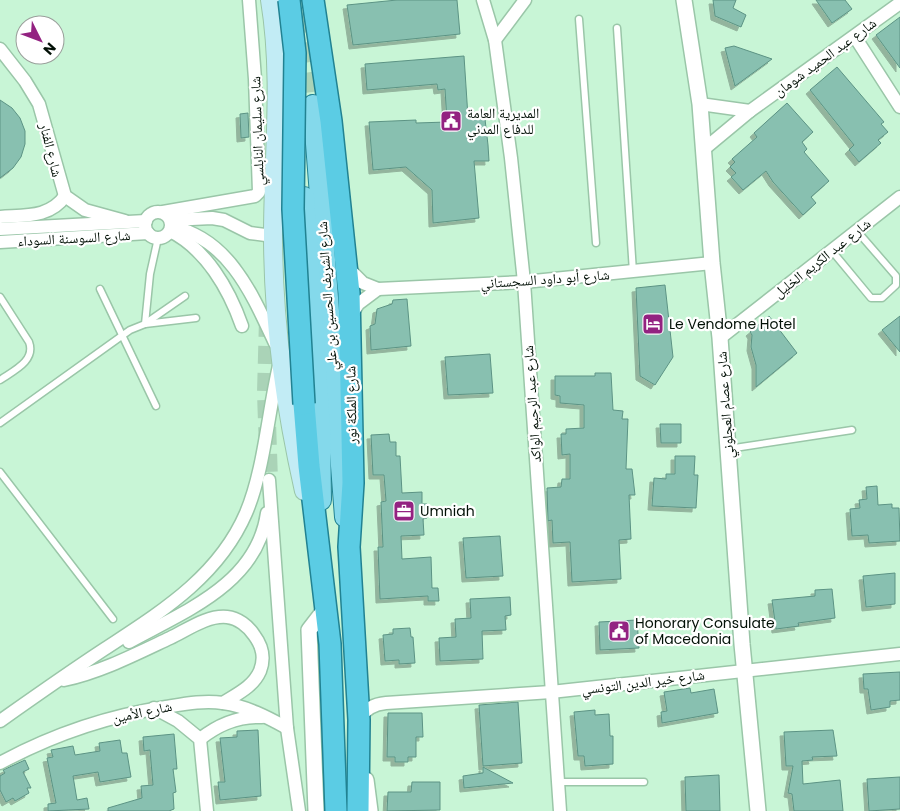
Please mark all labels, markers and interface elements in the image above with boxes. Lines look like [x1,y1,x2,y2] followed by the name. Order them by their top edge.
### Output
[770,13,880,101] street label: شارع عبد الحميد شومان
[15,15,65,65] north arrow
[39,38,61,59] text: N
[245,76,270,186] street label: شارع سليمان النابلسي
[467,103,539,141] place label: المديرية العامة للدفاع المدني
[439,109,463,133] public building icon: المديرية العامة للدفاع المدني
[34,120,67,179] street label: شارع الفنار
[769,214,875,302] street label: شارع عبد الكريم الخليل
[312,221,344,371] street label: شارع الشريف الحسين بن علي
[17,225,131,251] street label: شارع السوسنة السوداء
[480,265,610,295] street label: شارع أبو داود السجستاني
[641,312,665,336] hotel icon: Le Vendome Hotel
[669,314,796,334] place label: Le Vendome Hotel
[518,345,546,463] street label: شارع عبد الرحيم الواكد
[711,351,740,459] street label: شارع عصام العجلوني
[340,366,362,445] street label: شارع الملكة نور
[392,499,416,523] office icon: Umniah
[420,501,475,521] place label: Umniah
[635,613,775,649] place label: Honorary Consulate of Macedonia
[607,619,631,643] public building icon: Honorary Consulate of Macedonia
[580,665,706,701] street label: شارع خير الدين التونسي
[110,696,174,728] street label: شارع الأمين

